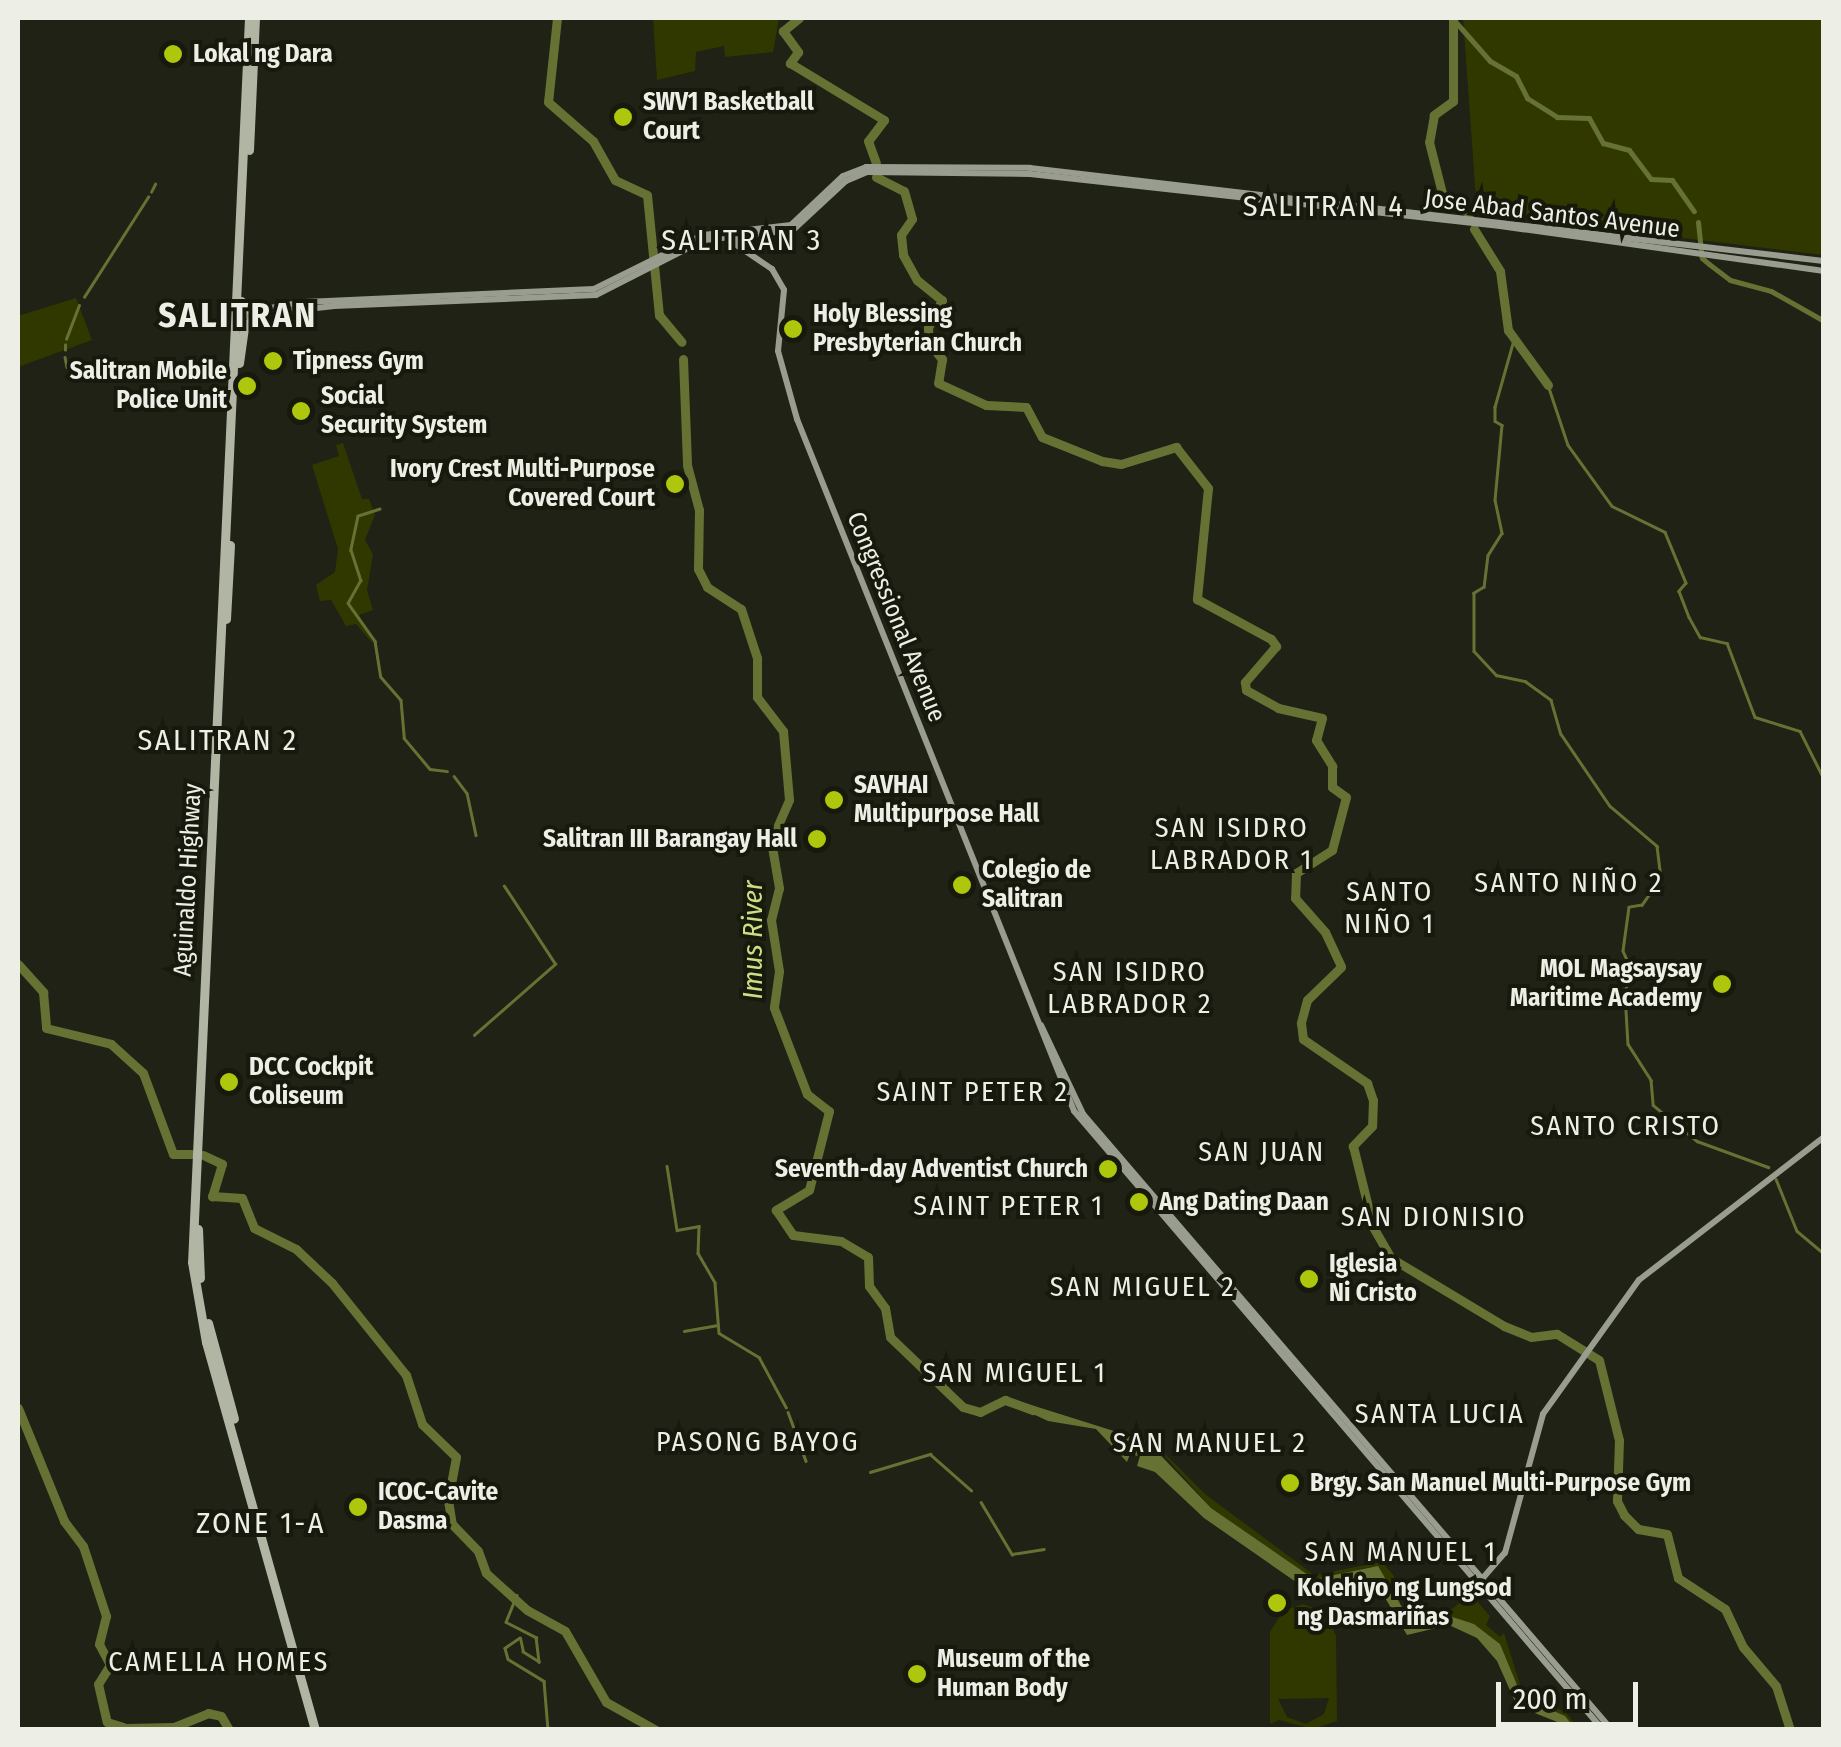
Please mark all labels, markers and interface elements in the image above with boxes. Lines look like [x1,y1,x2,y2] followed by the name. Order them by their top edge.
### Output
[193,39,333,69] place label: Lokal ng Dara
[162,43,184,65] marker: Lokal ng Dara
[643,88,814,147] place label: SWV1 Basketball Court
[612,106,634,128] marker: SWV1 Basketball Court
[1423,183,1681,245] street label: Jose Abad Santos Avenue
[1243,188,1405,224] district label: SALITRAN 4
[661,222,823,258] district label: SALITRAN 3
[158,294,318,336] district label: SALITRAN
[813,300,1022,359] place label: Holy Blessing Presbyterian Church
[782,318,804,340] marker: Holy Blessing Presbyterian Church
[293,346,424,376] place label: Tipness Gym
[262,350,284,372] marker: Tipness Gym
[70,357,227,416] place label: Salitran Mobile Police Unit
[236,375,258,397] marker: Salitran Mobile Police Unit
[321,382,487,441] place label: Social Security System
[290,400,312,422] marker: Social Security System
[390,455,655,514] place label: Ivory Crest Multi-Purpose Covered Court
[664,473,686,495] marker: Ivory Crest Multi-Purpose Covered Court
[840,508,952,726] street label: Congressional Avenue
[137,722,299,758] district label: SALITRAN 2
[854,771,1039,830] place label: SAVHAI Multipurpose Hall
[168,783,208,977] street label: Aguinaldo Highway
[823,789,845,811] marker: SAVHAI Multipurpose Hall
[1150,811,1314,877] district label: SAN ISIDRO LABRADOR 1
[543,824,797,854] place label: Salitran III Barangay Hall
[806,828,828,850] marker: Salitran III Barangay Hall
[982,856,1091,915] place label: Colegio de Salitran
[1474,866,1664,900] district label: SANTO NIÑO 2
[951,874,973,896] marker: Colegio de Salitran
[1344,875,1436,941] district label: SANTO NIÑO 1
[736,880,770,1000] water label: Imus River
[1047,955,1213,1021] district label: SAN ISIDRO LABRADOR 2
[1510,955,1702,1014] place label: MOL Magsaysay Maritime Academy
[1711,973,1733,995] marker: MOL Magsaysay Maritime Academy
[249,1053,373,1112] place label: DCC Cockpit Coliseum
[218,1071,240,1093] marker: DCC Cockpit Coliseum
[877,1075,1069,1109] district label: SAINT PETER 2
[1530,1109,1722,1143] district label: SANTO CRISTO
[1198,1135,1326,1169] district label: SAN JUAN
[775,1154,1088,1184] place label: Seventh-day Adventist Church
[1097,1158,1119,1180] marker: Seventh-day Adventist Church
[1159,1187,1329,1217] place label: Ang Dating Daan
[913,1189,1105,1223] district label: SAINT PETER 1
[1128,1191,1150,1213] marker: Ang Dating Daan
[1341,1200,1527,1234] district label: SAN DIONISIO
[1329,1250,1417,1309] place label: Iglesia Ni Cristo
[1298,1268,1320,1290] marker: Iglesia Ni Cristo
[1050,1270,1236,1304] district label: SAN MIGUEL 2
[923,1356,1107,1390] district label: SAN MIGUEL 1
[1355,1397,1525,1431] district label: SANTA LUCIA
[656,1425,860,1459] district label: PASONG BAYOG
[1113,1426,1307,1460] district label: SAN MANUEL 2
[1310,1468,1691,1498] place label: Brgy. San Manuel Multi-Purpose Gym
[1279,1472,1301,1494] marker: Brgy. San Manuel Multi-Purpose Gym
[378,1478,498,1537] place label: ICOC-Cavite Dasma
[347,1496,369,1518] marker: ICOC-Cavite Dasma
[196,1505,326,1541] district label: ZONE 1-A
[1304,1535,1498,1569] district label: SAN MANUEL 1
[1297,1574,1512,1633] place label: Kolehiyo ng Lungsod ng Dasmariñas
[1266,1592,1288,1614] marker: Kolehiyo ng Lungsod ng Dasmariñas
[108,1645,330,1679] district label: CAMELLA HOMES
[937,1645,1090,1704] place label: Museum of the Human Body
[1501,1662,1644,1724] scale bar
[906,1663,928,1685] marker: Museum of the Human Body
[1513,1681,1588,1717] text: 200 m

